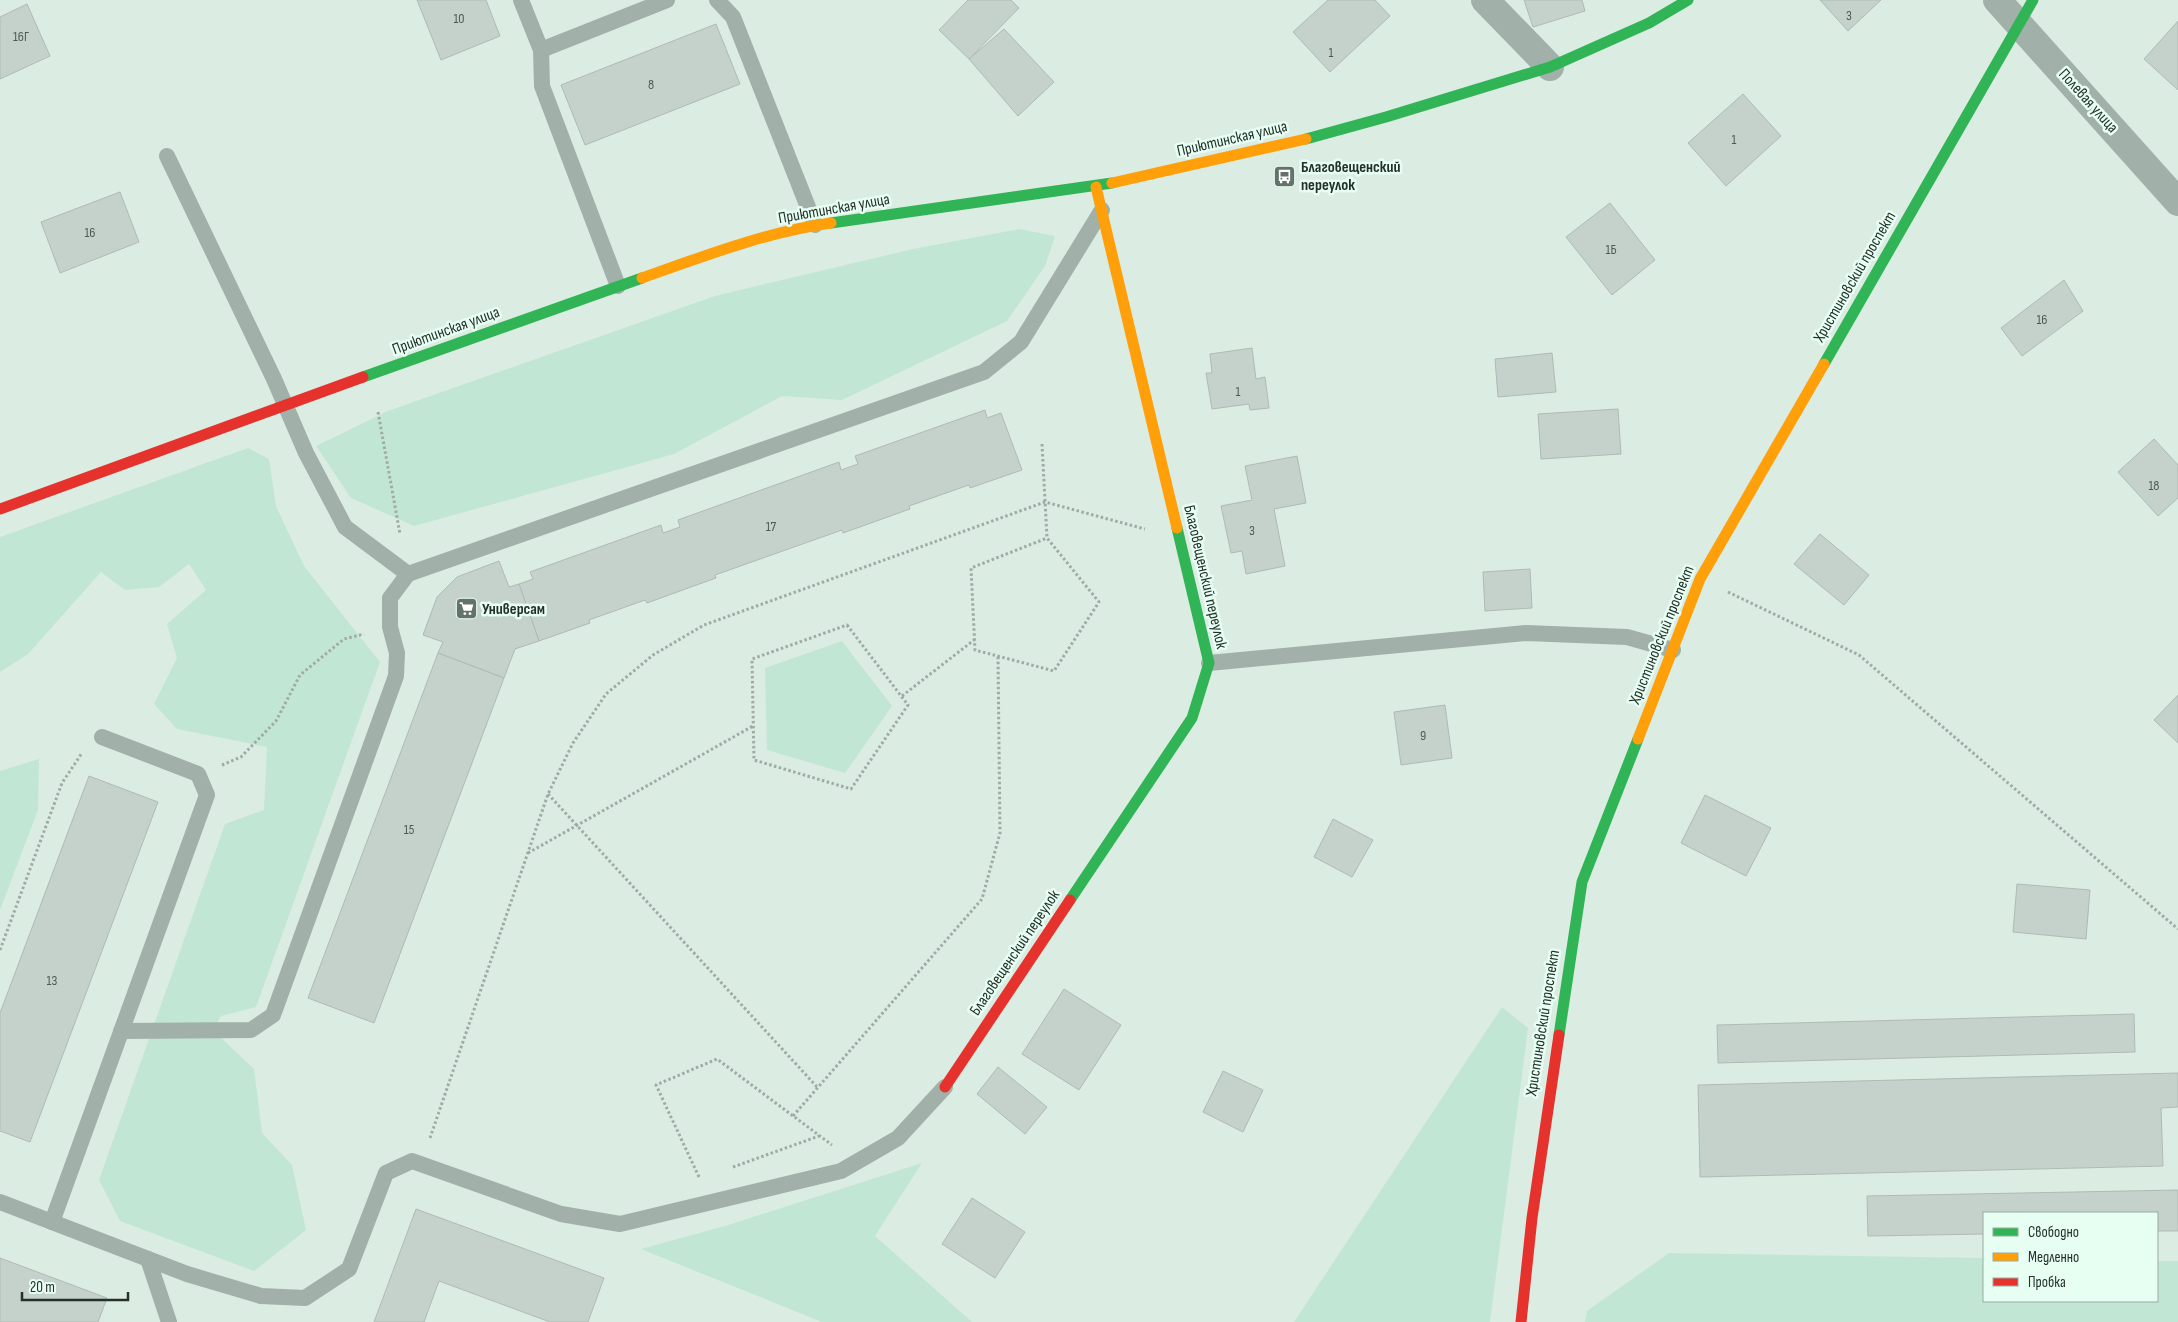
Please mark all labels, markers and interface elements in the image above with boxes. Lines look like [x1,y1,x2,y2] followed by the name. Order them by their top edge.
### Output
[1846,7,1852,24] house number: 3
[453,10,465,27] house number: 10
[13,28,29,45] house number: 16Г
[1329,44,1334,61] house number: 1
[2054,65,2122,137] street label: Полевая улица
[648,76,654,93] house number: 8
[1175,117,1289,161] street label: Приютинская улица
[1732,131,1737,148] house number: 1
[1301,158,1401,195] place label: Благовещенский переулок
[1273,164,1297,188] bus stop icon: Благовещенский переулок
[777,190,891,228] street label: Приютинская улица
[1809,208,1900,347] street label: Христиновский проспект
[84,224,96,241] house number: 16
[1605,241,1617,258] house number: 1Б
[390,303,502,359] street label: Приютинская улица
[2036,311,2048,328] house number: 16
[1236,383,1241,400] house number: 1
[2148,477,2160,494] house number: 18
[1179,503,1231,652] street label: Благовещенский переулок
[766,518,777,535] house number: 17
[1249,522,1255,539] house number: 3
[1625,563,1698,708] street label: Христиновский проспект
[454,597,478,621] supermarket icon: Универсам
[482,600,545,619] place label: Универсам
[1420,727,1426,744] house number: 9
[404,821,415,838] house number: 15
[966,886,1065,1019] street label: Благовещенский переулок
[1522,949,1564,1098] street label: Христиновский проспект
[47,972,58,989] house number: 13
[1983,1212,2158,1302] legend
[2028,1223,2079,1242] text: Свободно
[2028,1248,2079,1267] text: Медленно
[22,1270,129,1302] scale bar
[2028,1273,2066,1292] text: Пробка
[30,1278,55,1297] text: 20 m

